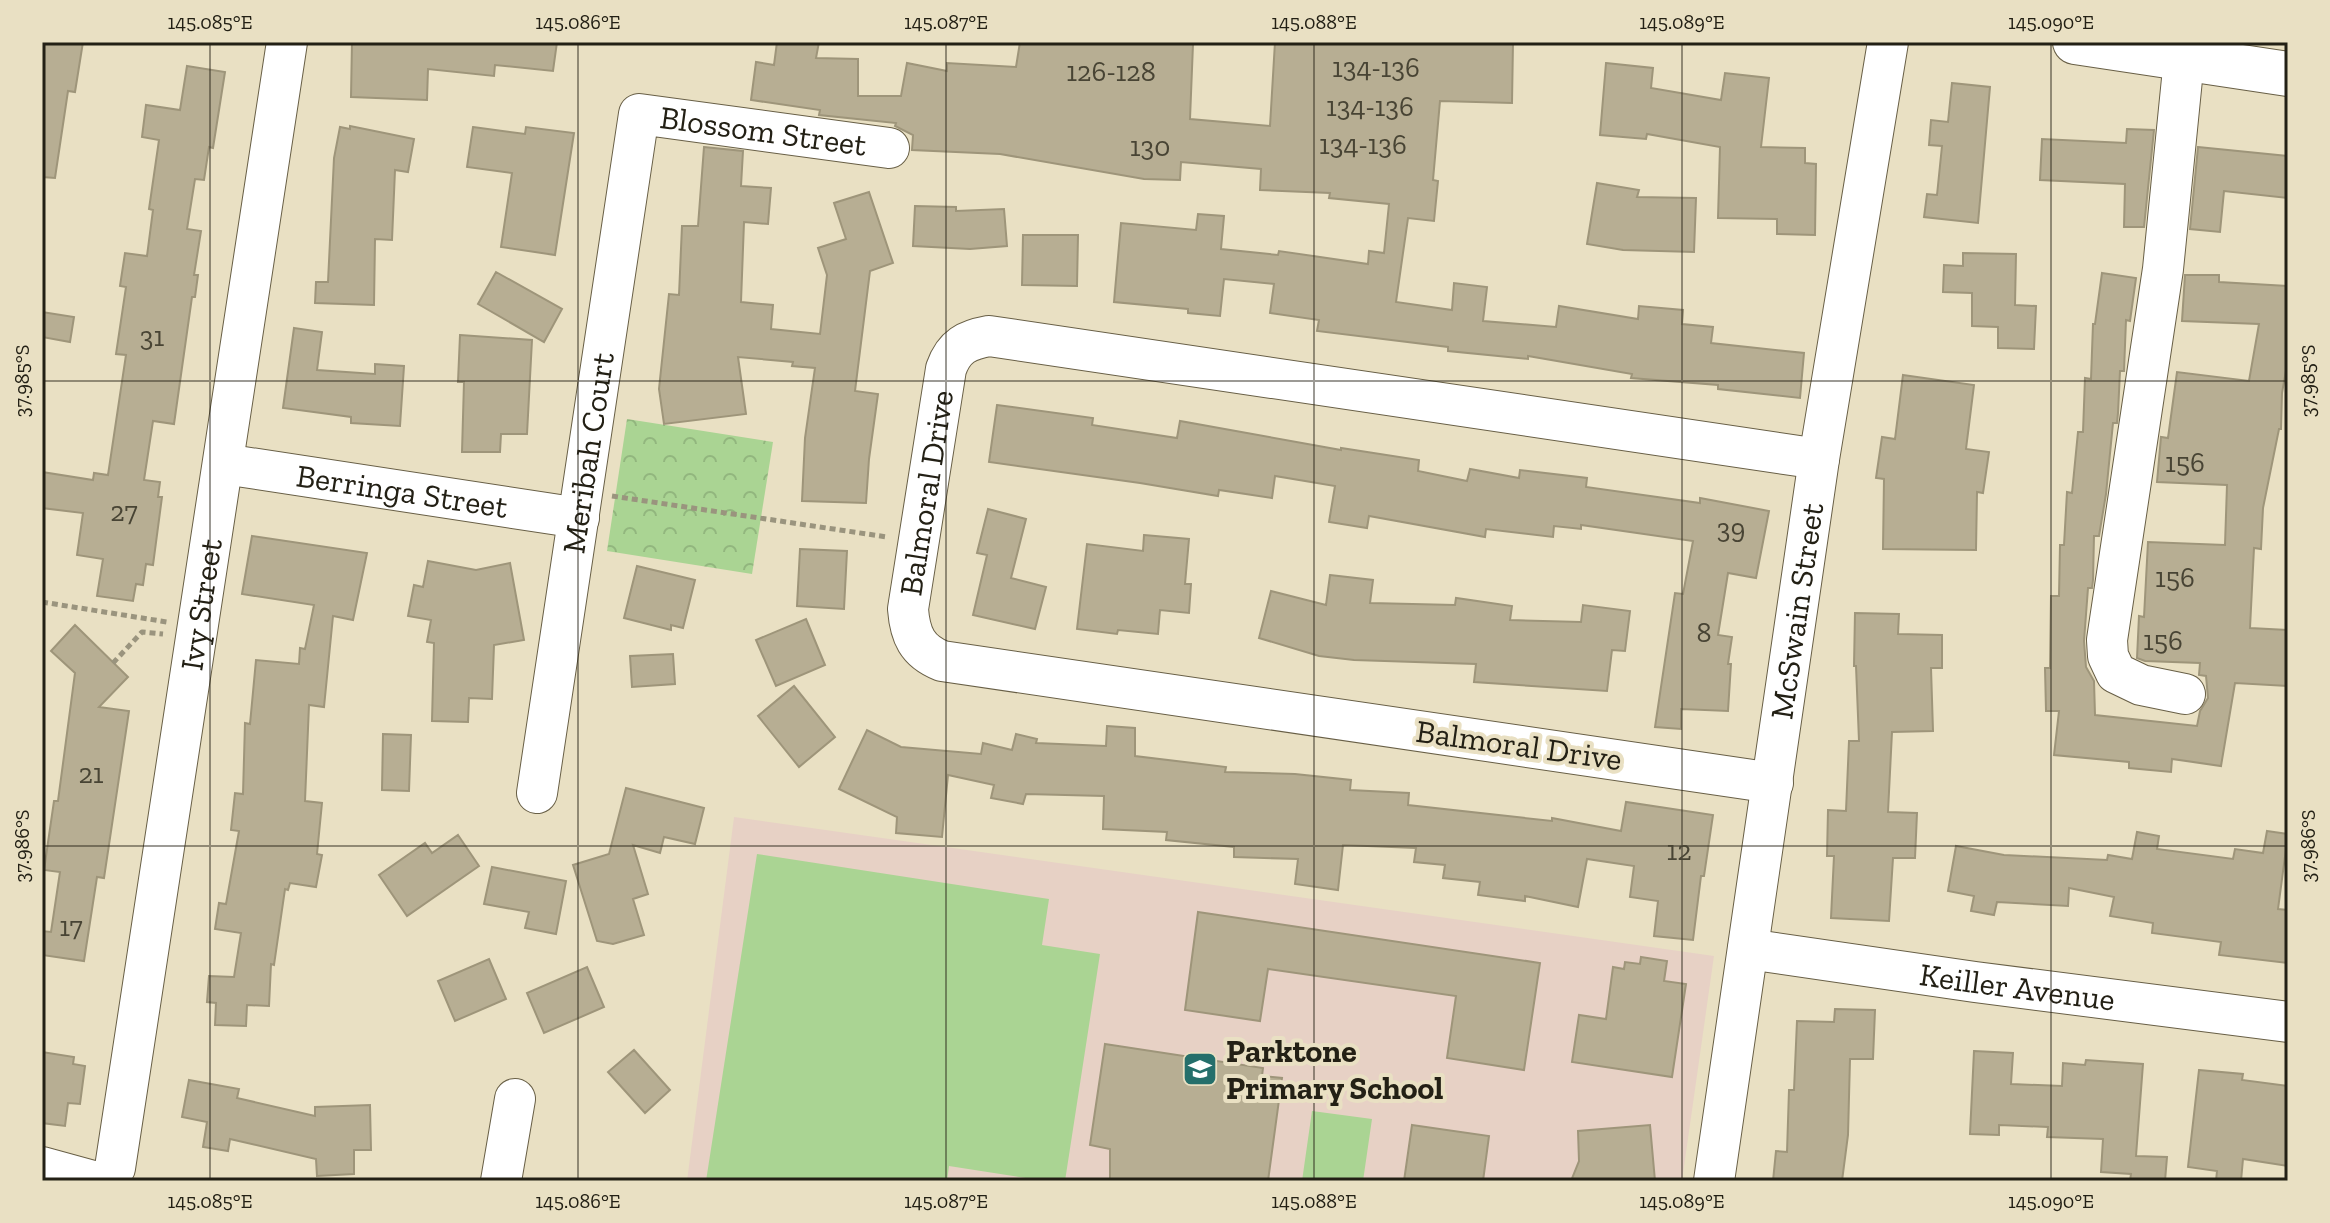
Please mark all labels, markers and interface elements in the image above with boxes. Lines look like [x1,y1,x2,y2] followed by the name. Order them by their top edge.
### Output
[168,10,252,34] text: 145.085°E
[535,10,621,34] text: 145.086°E
[904,10,988,34] text: 145.087°E
[1271,10,1357,34] text: 145.088°E
[1639,10,1725,34] text: 145.089°E
[2008,10,2094,34] text: 145.090°E
[1332,51,1420,84] house number: 134-136
[1066,55,1156,88] house number: 126-128
[1326,90,1414,123] house number: 134-136
[658,98,869,164] street label: Blossom Street
[1319,128,1407,161] house number: 134-136
[1130,130,1170,163] house number: 130
[140,320,164,353] house number: 31
[10,345,34,417] text: 37.985°S
[2296,345,2320,417] text: 37.985°S
[554,350,622,556] street label: Meribah Court
[891,387,961,598] street label: Balmoral Drive
[2165,446,2205,479] house number: 156
[294,456,510,526] street label: Berringa Street
[110,495,138,528] house number: 27
[1762,500,1831,722] street label: McSwain Street
[1717,512,1745,545] house number: 39
[172,536,230,673] street label: Ivy Street
[2155,561,2195,594] house number: 156
[1696,616,1712,649] house number: 8
[2143,624,2183,657] house number: 156
[1414,712,1624,778] street label: Balmoral Drive
[78,757,104,790] house number: 21
[10,809,34,883] text: 37.986°S
[2296,809,2320,883] text: 37.986°S
[1666,834,1692,867] house number: 12
[59,910,83,943] house number: 17
[1917,955,2117,1019] street label: Keiller Avenue
[1226,1032,1443,1107] place label: Parktone Primary School
[1181,1050,1219,1088] school or university icon: Parktone Primary School
[168,1189,252,1213] text: 145.085°E
[535,1189,621,1213] text: 145.086°E
[904,1189,988,1213] text: 145.087°E
[1271,1189,1357,1213] text: 145.088°E
[1639,1189,1725,1213] text: 145.089°E
[2008,1189,2094,1213] text: 145.090°E

